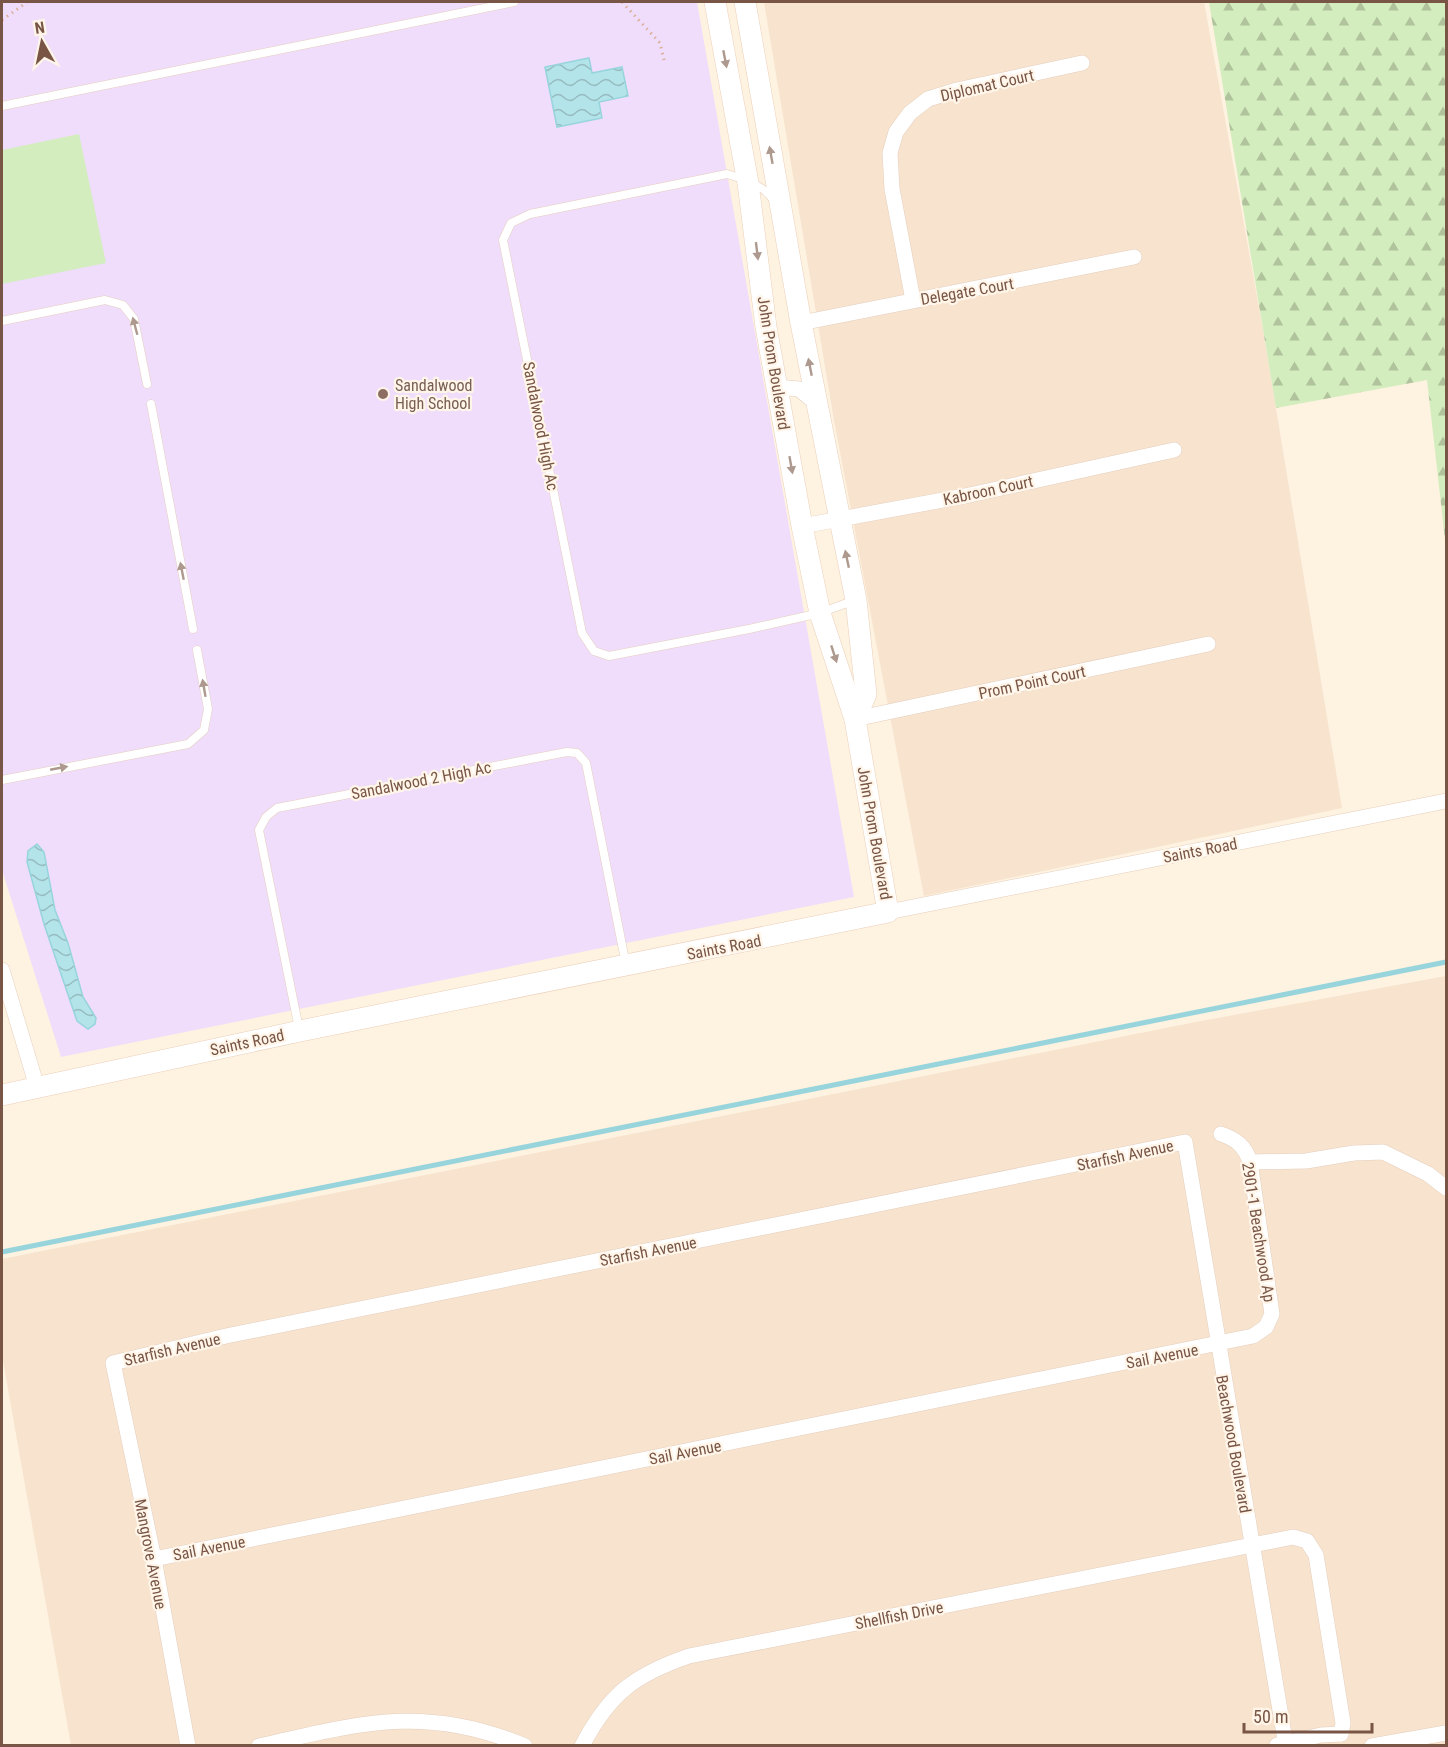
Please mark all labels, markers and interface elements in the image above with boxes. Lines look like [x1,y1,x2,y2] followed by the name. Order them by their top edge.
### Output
[12,12,72,72] north arrow
[33,18,46,38] text: N
[721,50,730,69] one-way arrow
[939,65,1036,105] street label: Diplomat Court
[766,145,775,164] one-way arrow
[752,242,761,261] one-way arrow
[919,274,1015,309] street label: Delegate Court
[754,295,793,431] street label: John Prom Boulevard
[130,317,140,335] one-way arrow
[805,358,814,377] one-way arrow
[519,360,562,492] street label: Sandalwood High Ac
[395,376,472,413] place label: Sandalwood High School
[376,387,390,401] marker: Sandalwood High School
[787,455,796,474] one-way arrow
[941,472,1035,509] street label: Kabroon Court
[842,549,852,568] one-way arrow
[177,562,186,581] one-way arrow
[830,646,839,664] one-way arrow
[977,662,1088,703] street label: Prom Point Court
[199,679,208,698] one-way arrow
[350,758,493,803] street label: Sandalwood 2 High Ac
[50,763,69,772] one-way arrow
[853,765,896,901] street label: John Prom Boulevard
[1161,834,1239,867] street label: Saints Road
[685,931,763,964] street label: Saints Road
[208,1025,286,1060] street label: Saints Road
[1075,1136,1175,1175] street label: Starfish Avenue
[1238,1161,1279,1303] street label: 2901-1 Beachwood Ap
[598,1233,698,1270] street label: Starfish Avenue
[122,1329,222,1370] street label: Starfish Avenue
[1124,1340,1200,1373] street label: Sail Avenue
[1212,1374,1255,1515] street label: Beachwood Boulevard
[647,1436,723,1469] street label: Sail Avenue
[130,1497,171,1611] street label: Mangrove Avenue
[171,1532,247,1565] street label: Sail Avenue
[853,1598,945,1633] street label: Shellfish Drive
[1244,1696,1372,1734] scale bar
[1253,1706,1288,1727] text: 50 m

